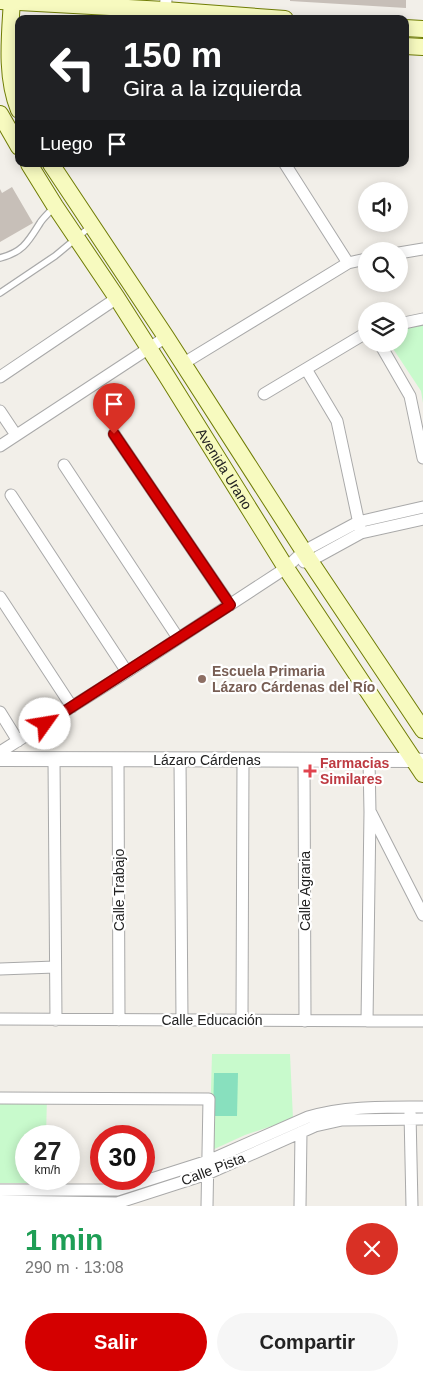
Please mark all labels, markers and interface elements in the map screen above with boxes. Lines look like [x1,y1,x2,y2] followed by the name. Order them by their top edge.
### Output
[40,35,105,100] icon: left
[123,35,222,74] text: 150 m
[123,76,302,101] text: Gira a la izquierda
[103,130,131,158] icon: arrive
[40,133,93,154] text: Luego
[358,182,408,352] map controls
[358,182,408,232] button: sound
[358,242,408,292] button: search
[358,302,408,352] button: layers
[93,383,135,434] pin
[100,390,128,418] icon: arrive
[193,425,256,512] street label: Avenida Urano
[212,663,375,695] place label: Escuela Primaria Lázaro Cárdenas del Río
[196,673,208,685] marker: Escuela Primaria Lázaro Cárdenas del Río
[18,697,70,749] position arrow
[153,752,261,768] street label: Lázaro Cárdenas
[320,755,389,787] place label: Farmacias Similares
[304,765,316,777] marker: Farmacias Similares
[111,849,127,931] street label: Calle Trabajo
[297,851,313,931] street label: Calle Agraria
[161,1012,263,1028] street label: Calle Educación
[90,1125,155,1190] speed limit sign: 30
[34,1137,61,1165] text: 27
[179,1149,247,1188] street label: Calle Pista
[34,1163,61,1177] text: km/h
[25,1223,103,1256] text: 1 min
[346,1223,398,1275] button: close
[25,1259,124,1276] text: 290 m · 13:08
[25,1313,207,1371] button: Salir
[217,1313,398,1371] button: Compartir

